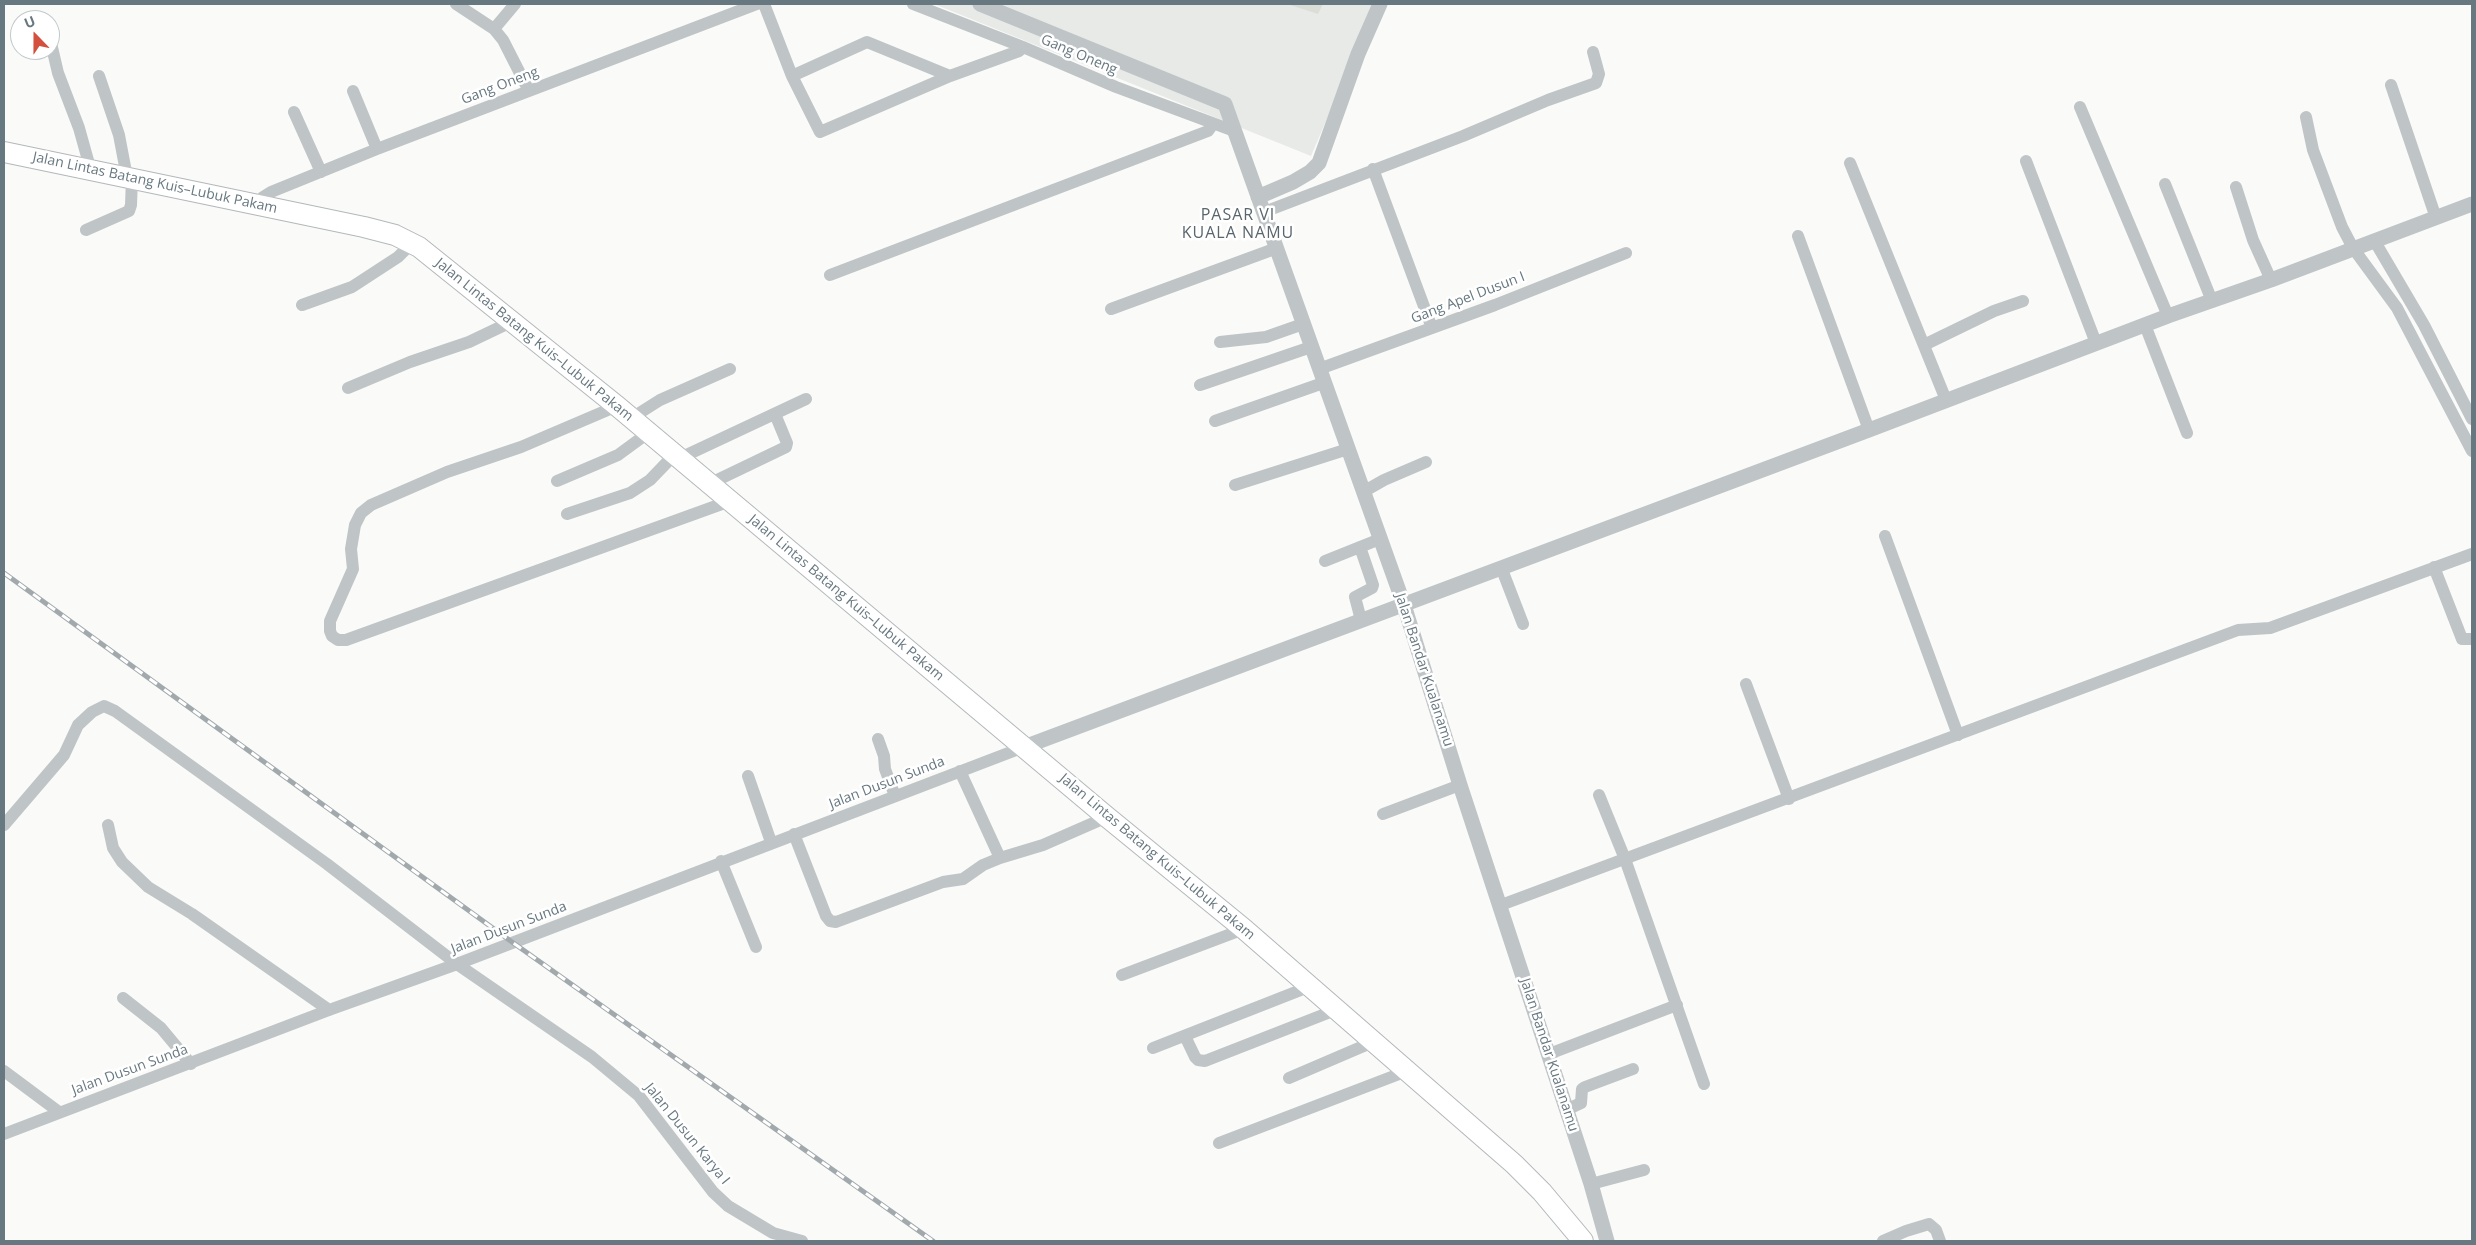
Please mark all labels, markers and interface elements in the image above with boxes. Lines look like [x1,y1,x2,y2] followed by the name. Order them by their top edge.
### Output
[10,10,60,60] north arrow
[21,11,38,32] text: U
[1038,31,1120,79] street label: Gang Oneng
[459,64,541,108] street label: Gang Oneng
[31,149,279,217] street label: Jalan Lintas Batang Kuis–Lubuk Pakam
[1181,205,1295,243] district label: PASAR VI KUALA NAMU
[432,255,636,425] street label: Jalan Lintas Batang Kuis–Lubuk Pakam
[1409,269,1527,327] street label: Gang Apel Dusun I
[745,511,947,685] street label: Jalan Lintas Batang Kuis–Lubuk Pakam
[1391,591,1457,749] street label: Jalan Bandar Kualanamu
[827,753,947,813] street label: Jalan Dusun Sunda
[1056,770,1258,944] street label: Jalan Lintas Batang Kuis–Lubuk Pakam
[449,898,569,958] street label: Jalan Dusun Sunda
[1516,976,1582,1134] street label: Jalan Bandar Kualanamu
[70,1041,190,1099] street label: Jalan Dusun Sunda
[641,1080,733,1188] street label: Jalan Dusun Karya I

